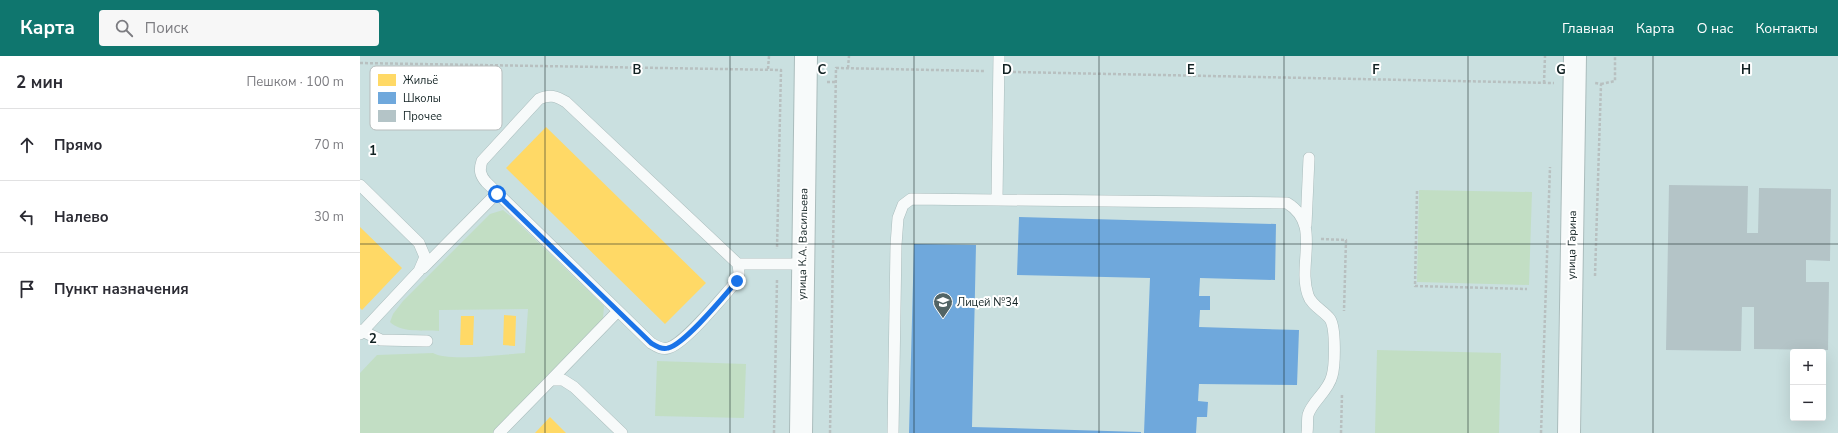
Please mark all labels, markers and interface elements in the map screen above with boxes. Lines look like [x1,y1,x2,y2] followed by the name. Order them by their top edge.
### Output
[99,10,379,46] search box
[20,15,75,41] text: Карта
[113,17,135,39] icon: search
[145,18,188,38] text: Поиск
[1562,19,1614,38] text: Главная
[1636,19,1675,38] text: Карта
[1697,19,1733,38] text: О нас
[1755,19,1818,38] text: Контакты
[633,61,642,79] text: B
[818,61,827,79] text: C
[1002,61,1012,79] text: D
[1187,61,1195,79] text: E
[1372,61,1380,79] text: F
[1556,61,1566,79] text: G
[1741,61,1751,79] text: H
[370,66,502,130] legend
[16,71,63,94] text: 2 мин
[246,73,344,91] text: Пешком · 100 m
[403,73,438,88] text: Жильё
[403,91,441,106] text: Школы
[403,109,442,124] text: Прочее
[16,134,38,156] icon: ahead
[54,135,102,155] text: Прямо
[314,136,344,154] text: 70 m
[369,142,377,160] text: 1
[488,185,506,203] route start
[795,188,811,300] street label: улица К.А. Васильева
[16,206,38,228] icon: left
[54,207,109,227] text: Налево
[314,208,344,226] text: 30 m
[1564,210,1580,280] street label: улица Гарина
[728,272,746,290] route end
[16,278,38,300] icon: arrive
[54,279,189,299] text: Пункт назначения
[932,291,954,319] school or university icon: Лицей №34
[957,295,1019,310] place label: Лицей №34
[369,330,377,348] text: 2
[1790,349,1826,421] map controls
[1790,349,1826,385] button: +
[1790,385,1826,421] button: −

